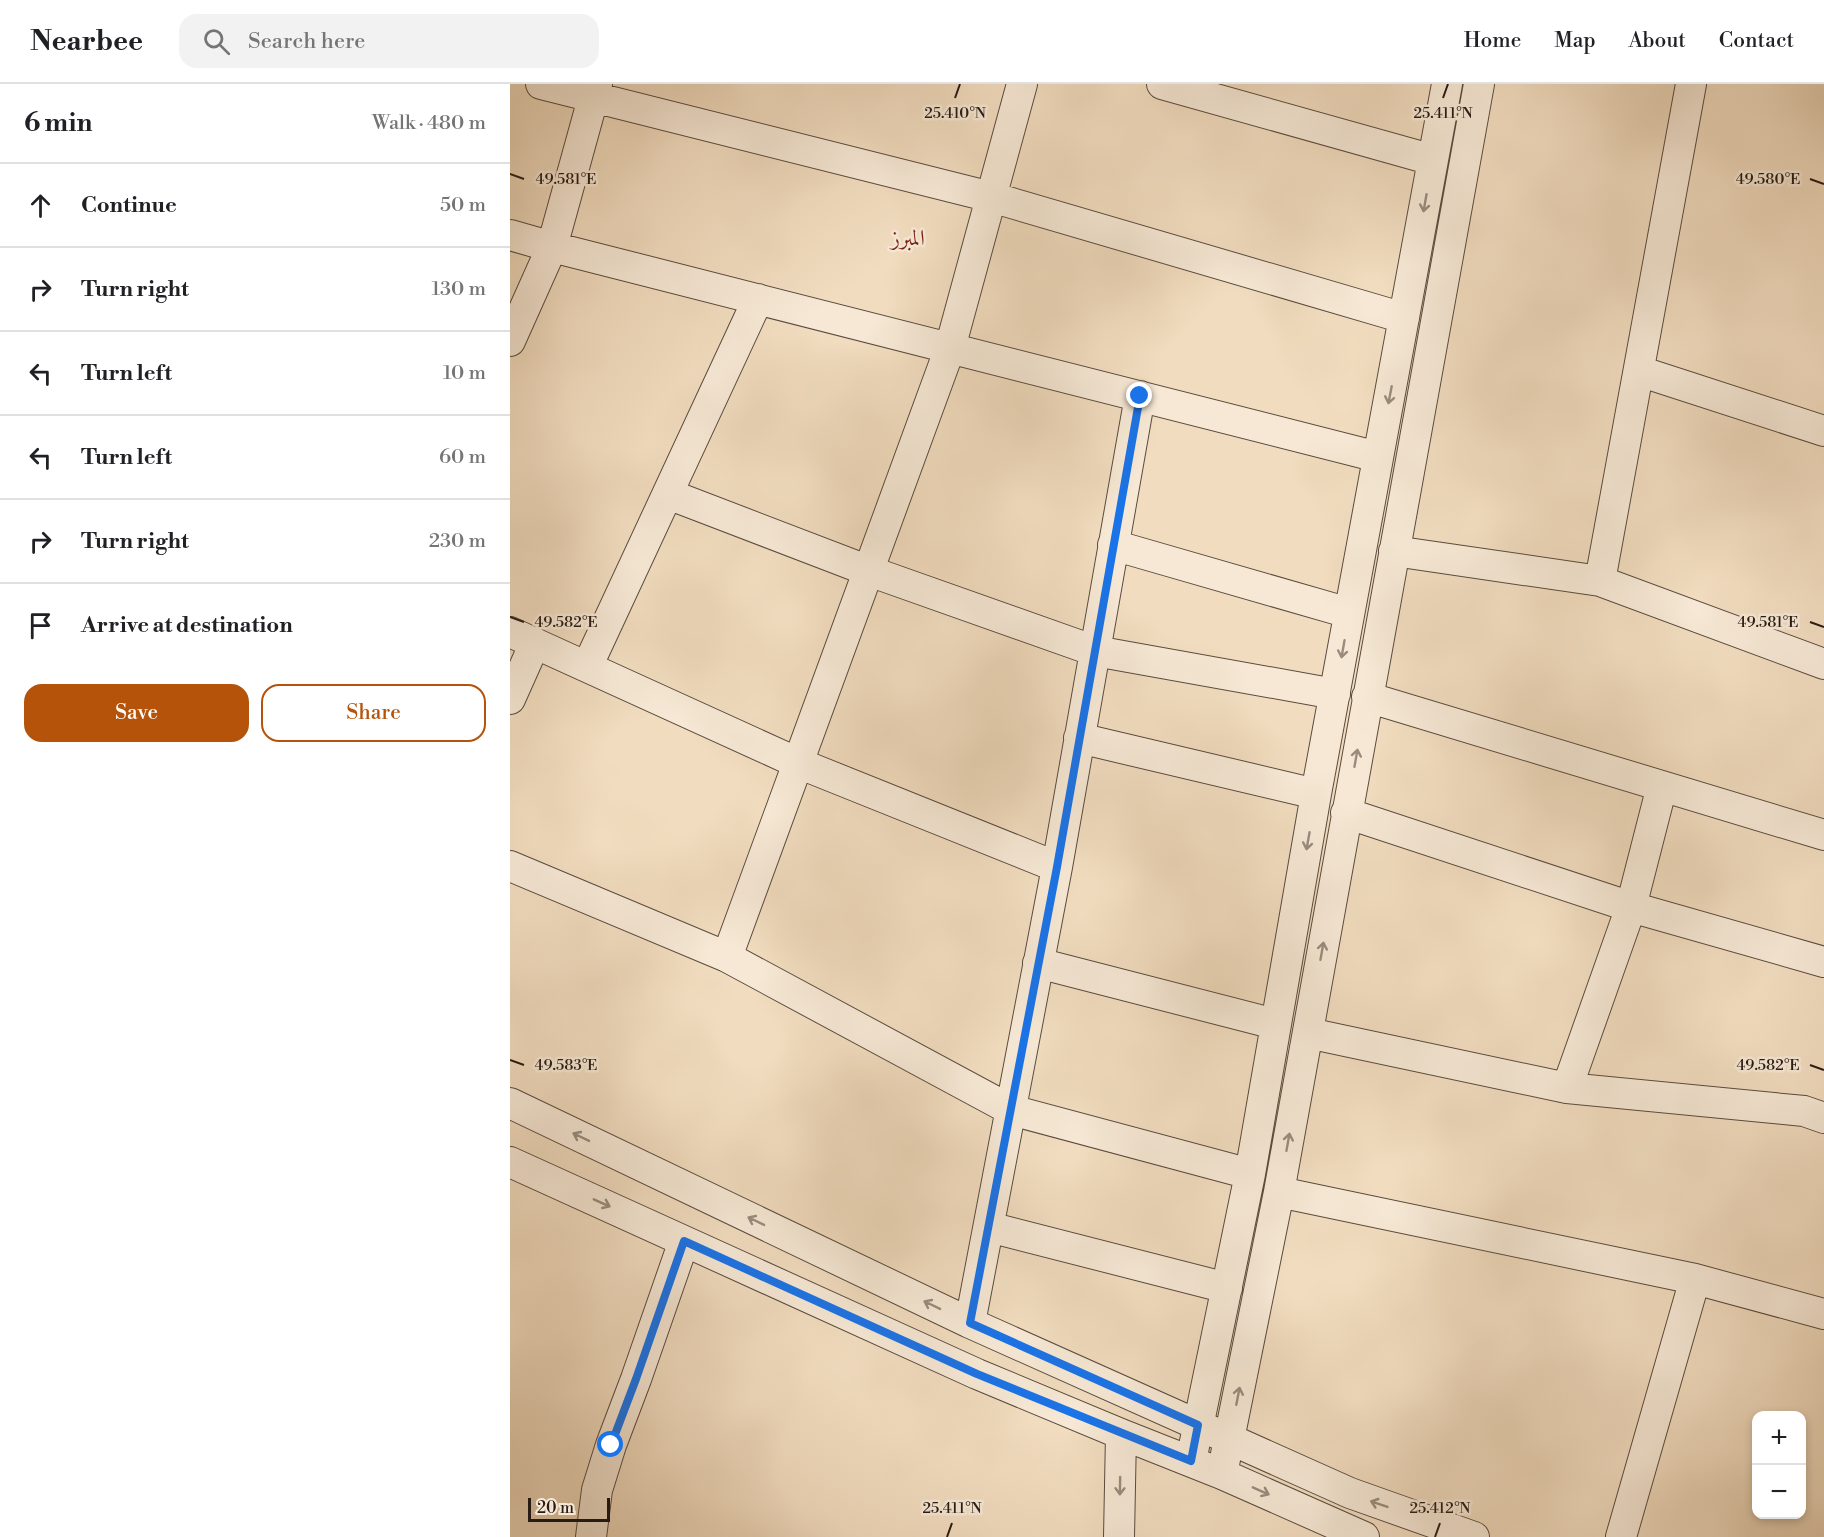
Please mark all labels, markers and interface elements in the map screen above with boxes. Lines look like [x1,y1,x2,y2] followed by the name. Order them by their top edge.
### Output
[179,14,599,68] search box
[30,24,143,59] text: Nearbee
[200,25,233,58] icon: search
[248,28,365,55] text: Search here
[1464,28,1521,54] text: Home
[1554,28,1596,54] text: Map
[1629,28,1686,54] text: About
[1719,28,1794,54] text: Contact
[924,104,986,123] text: 25.410°N
[1413,104,1473,123] text: 25.411°N
[24,107,92,139] text: 6 min
[372,111,486,136] text: Walk · 480 m
[536,170,596,189] text: 49.581°E
[1736,170,1800,189] text: 49.580°E
[24,189,57,222] icon: ahead
[81,192,177,219] text: Continue
[440,193,486,218] text: 50 m
[1419,193,1430,213] one-way arrow
[889,225,925,252] district label: المبرز
[24,273,57,306] icon: right
[81,276,189,303] text: Turn right
[431,277,486,302] text: 130 m
[24,357,57,390] icon: left
[81,360,172,387] text: Turn left
[443,361,486,386] text: 10 m
[1126,382,1152,408] route end
[1384,385,1395,405] one-way arrow
[24,441,57,474] icon: left
[81,444,172,471] text: Turn left
[439,445,486,470] text: 60 m
[24,525,57,558] icon: right
[81,528,189,555] text: Turn right
[429,529,486,554] text: 230 m
[24,609,57,642] icon: arrive
[81,612,293,639] text: Arrive at destination
[534,613,598,632] text: 49.582°E
[1738,613,1798,632] text: 49.581°E
[1337,639,1348,658] one-way arrow
[24,684,249,742] button: Save
[261,684,486,742] button: Share
[1351,749,1362,769] one-way arrow
[1302,830,1313,850] one-way arrow
[1317,941,1328,961] one-way arrow
[535,1056,597,1075] text: 49.583°E
[1736,1056,1800,1075] text: 49.582°E
[572,1130,590,1142] one-way arrow
[1283,1133,1294,1153] one-way arrow
[592,1198,610,1210] one-way arrow
[748,1215,766,1227] one-way arrow
[924,1299,942,1311] one-way arrow
[1233,1386,1244,1406] one-way arrow
[1752,1411,1806,1519] map controls
[1752,1411,1806,1465] button: +
[597,1431,623,1457] route start
[1752,1465,1806,1519] button: −
[1114,1475,1126,1495] one-way arrow
[1252,1486,1270,1497] one-way arrow
[528,1495,610,1522] scale bar
[1370,1497,1389,1508] one-way arrow
[537,1498,574,1518] text: 20 m
[922,1499,982,1518] text: 25.411°N
[1409,1499,1471,1518] text: 25.412°N

